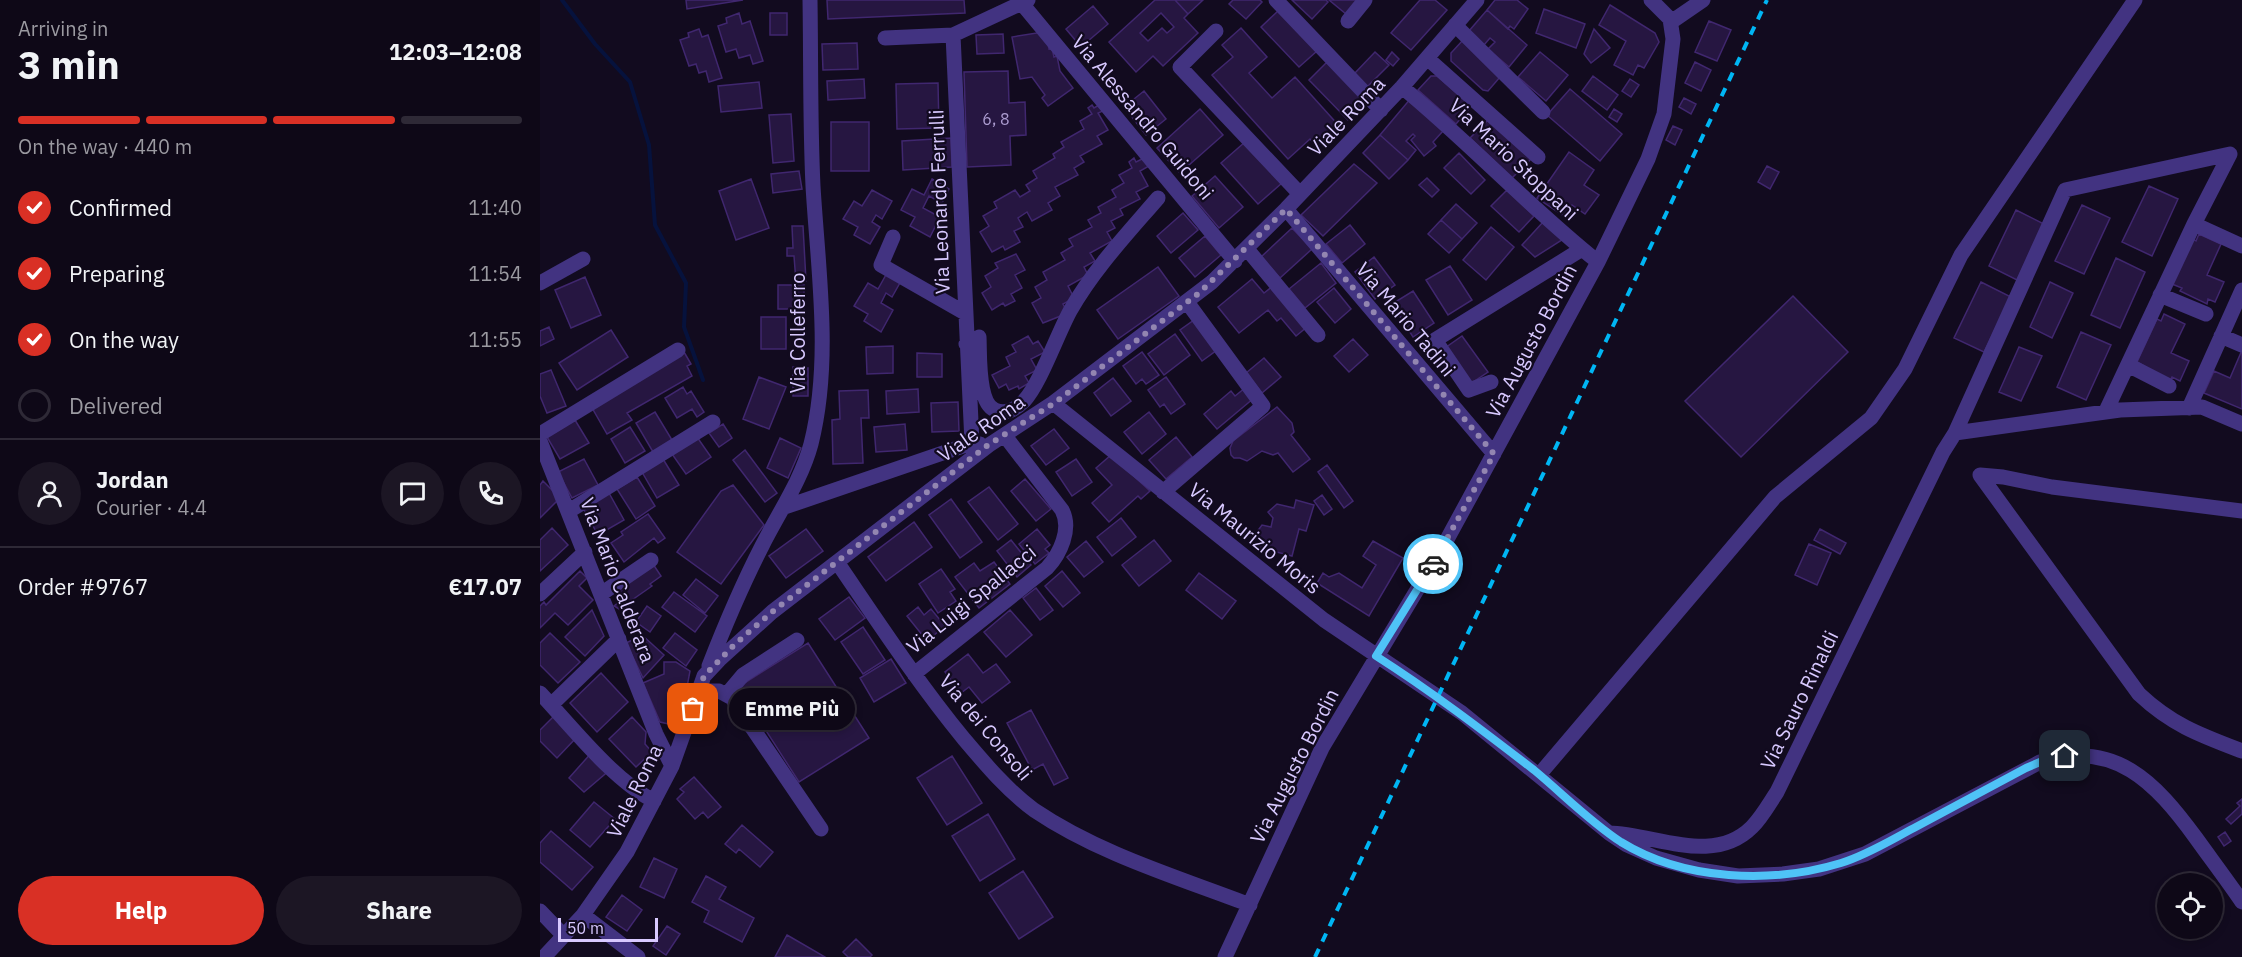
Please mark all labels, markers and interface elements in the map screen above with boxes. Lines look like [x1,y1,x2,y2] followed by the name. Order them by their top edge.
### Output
[18,15,108,42] text: Arriving in
[1066,29,1220,205] street label: Via Alessandro Guidoni
[389,37,522,66] text: 12:03–12:08
[18,39,120,90] text: 3 min
[1301,70,1391,162] street label: Viale Roma
[1443,92,1585,226] street label: Via Mario Stoppani
[922,109,956,295] street label: Via Leonardo Ferrulli
[982,109,1010,129] house number: 6, 8
[18,133,192,160] text: On the way · 440 m
[18,191,51,224] icon: check
[69,193,172,222] text: Confirmed
[468,194,522,221] text: 11:40
[1350,256,1462,382] street label: Via Mario Tadini
[18,257,51,290] icon: check
[69,259,164,288] text: Preparing
[1479,259,1583,423] street label: Via Augusto Bordin
[468,260,522,287] text: 11:54
[784,272,811,394] street label: Via Colleferro
[18,323,51,356] icon: check
[69,325,179,354] text: On the way
[468,326,522,353] text: 11:55
[932,388,1030,468] street label: Viale Roma
[69,391,163,420] text: Delivered
[18,462,81,525] button: person
[381,462,444,525] button: chat
[459,462,522,525] button: phone
[96,465,169,494] text: Jordan
[1183,476,1327,600] street label: Via Maurizio Moris
[96,494,207,521] text: Courier · 4.4
[574,494,662,667] street label: Via Mario Calderara
[1403,534,1463,594] courier
[901,538,1041,660] street label: Via Luigi Spallacci
[1417,548,1450,581] icon: car
[18,572,148,601] text: Order #9767
[449,572,522,601] text: €17.07
[1754,626,1844,774] street label: Via Sauro Rinaldi
[933,668,1039,786] street label: Via dei Consoli
[667,683,718,734] pin
[1243,684,1345,848] street label: Via Augusto Bordin
[729,688,855,730] callout: Emme Più
[676,692,709,725] icon: bag
[745,695,839,722] text: Emme Più
[2039,730,2090,781] pin
[600,739,668,842] street label: Viale Roma
[2048,739,2081,772] icon: home
[2157,873,2223,939] map controls
[2157,873,2223,939] button: locate
[18,876,264,945] button: Help
[276,876,522,945] button: Share
[558,915,658,942] scale bar
[567,918,604,938] text: 50 m

